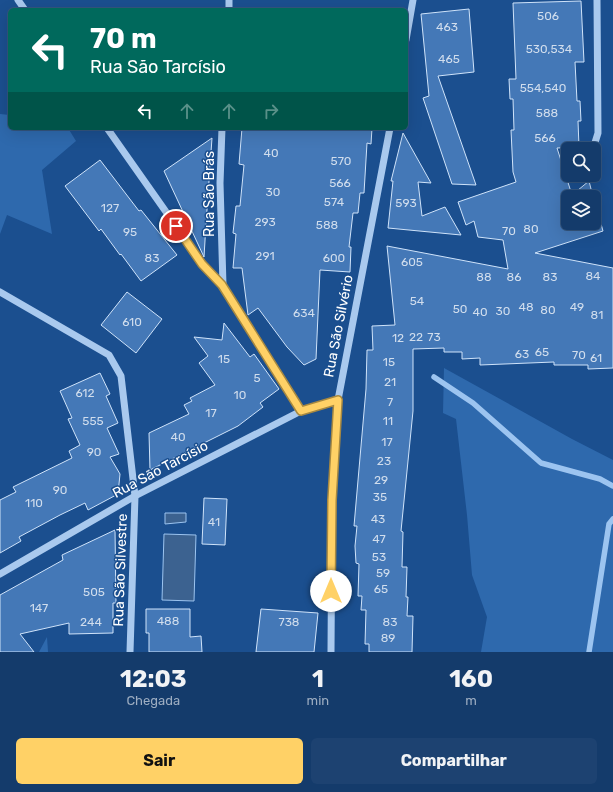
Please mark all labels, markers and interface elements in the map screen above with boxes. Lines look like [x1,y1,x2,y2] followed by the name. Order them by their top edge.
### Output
[537,9,559,23] house number: 506
[436,20,458,34] house number: 463
[90,22,157,55] text: 70 m
[24,24,76,76] icon: left
[526,42,573,56] house number: 530,534
[438,52,460,66] house number: 465
[90,56,226,78] text: Rua São Tarcísio
[520,81,566,95] house number: 554,540
[134,100,156,122] icon: left
[176,100,198,122] icon: ahead
[218,100,240,122] icon: ahead
[260,100,282,122] icon: right
[536,106,558,120] house number: 588
[534,131,556,145] house number: 566
[561,142,601,230] map controls
[561,142,601,182] button: search
[263,146,279,160] house number: 40
[201,151,218,237] street label: Rua São Brás
[331,154,351,168] house number: 570
[329,176,351,190] house number: 566
[266,185,280,199] house number: 30
[561,190,601,230] button: layers
[324,195,345,209] house number: 574
[395,196,417,210] house number: 593
[101,201,119,215] house number: 127
[159,209,193,243] pin
[165,215,187,237] icon: arrive
[254,215,276,229] house number: 293
[316,218,338,232] house number: 588
[523,222,539,236] house number: 80
[502,224,516,238] house number: 70
[123,225,137,239] house number: 95
[255,249,275,263] house number: 291
[145,251,159,265] house number: 83
[323,251,345,265] house number: 600
[401,255,423,269] house number: 605
[585,269,601,283] house number: 84
[476,270,492,284] house number: 88
[507,270,521,284] house number: 86
[543,270,557,284] house number: 83
[320,273,357,379] street label: Rua São Silvério
[410,294,425,308] house number: 54
[518,300,534,314] house number: 48
[570,300,584,314] house number: 49
[453,302,467,316] house number: 50
[540,303,556,317] house number: 80
[496,304,510,318] house number: 30
[472,305,488,319] house number: 40
[293,306,315,320] house number: 634
[591,308,603,322] house number: 81
[122,315,142,329] house number: 610
[409,330,423,344] house number: 22
[427,330,441,344] house number: 73
[392,331,404,345] house number: 12
[535,345,549,359] house number: 65
[515,347,529,361] house number: 63
[572,348,586,362] house number: 70
[590,351,602,365] house number: 61
[218,352,230,366] house number: 15
[383,355,395,369] house number: 15
[253,371,261,385] house number: 5
[384,375,396,389] house number: 21
[75,386,95,400] house number: 612
[234,388,246,402] house number: 10
[387,395,393,409] house number: 7
[205,406,217,420] house number: 17
[82,414,104,428] house number: 555
[383,414,393,428] house number: 11
[170,430,186,444] house number: 40
[381,435,393,449] house number: 17
[110,437,211,502] street label: Rua São Tarcísio
[87,445,101,459] house number: 90
[377,454,391,468] house number: 23
[374,473,388,487] house number: 29
[53,483,67,497] house number: 90
[373,490,387,504] house number: 35
[25,496,43,510] house number: 110
[371,512,385,526] house number: 43
[110,513,131,627] street label: Rua São Silvestre
[208,515,220,529] house number: 41
[372,532,386,546] house number: 47
[372,550,386,564] house number: 53
[376,566,390,580] house number: 59
[310,570,352,612] position arrow
[374,582,388,596] house number: 65
[83,585,105,599] house number: 505
[30,601,48,615] house number: 147
[157,614,179,628] house number: 488
[80,615,102,629] house number: 244
[278,615,300,629] house number: 738
[383,615,397,629] house number: 83
[381,631,395,645] house number: 89
[120,665,187,693] text: 12:03
[312,665,324,693] text: 1
[449,665,493,693] text: 160
[126,693,180,708] text: Chegada
[307,693,329,708] text: min
[465,693,477,708] text: m
[16,738,303,784] button: Sair
[311,738,597,784] button: Compartilhar

